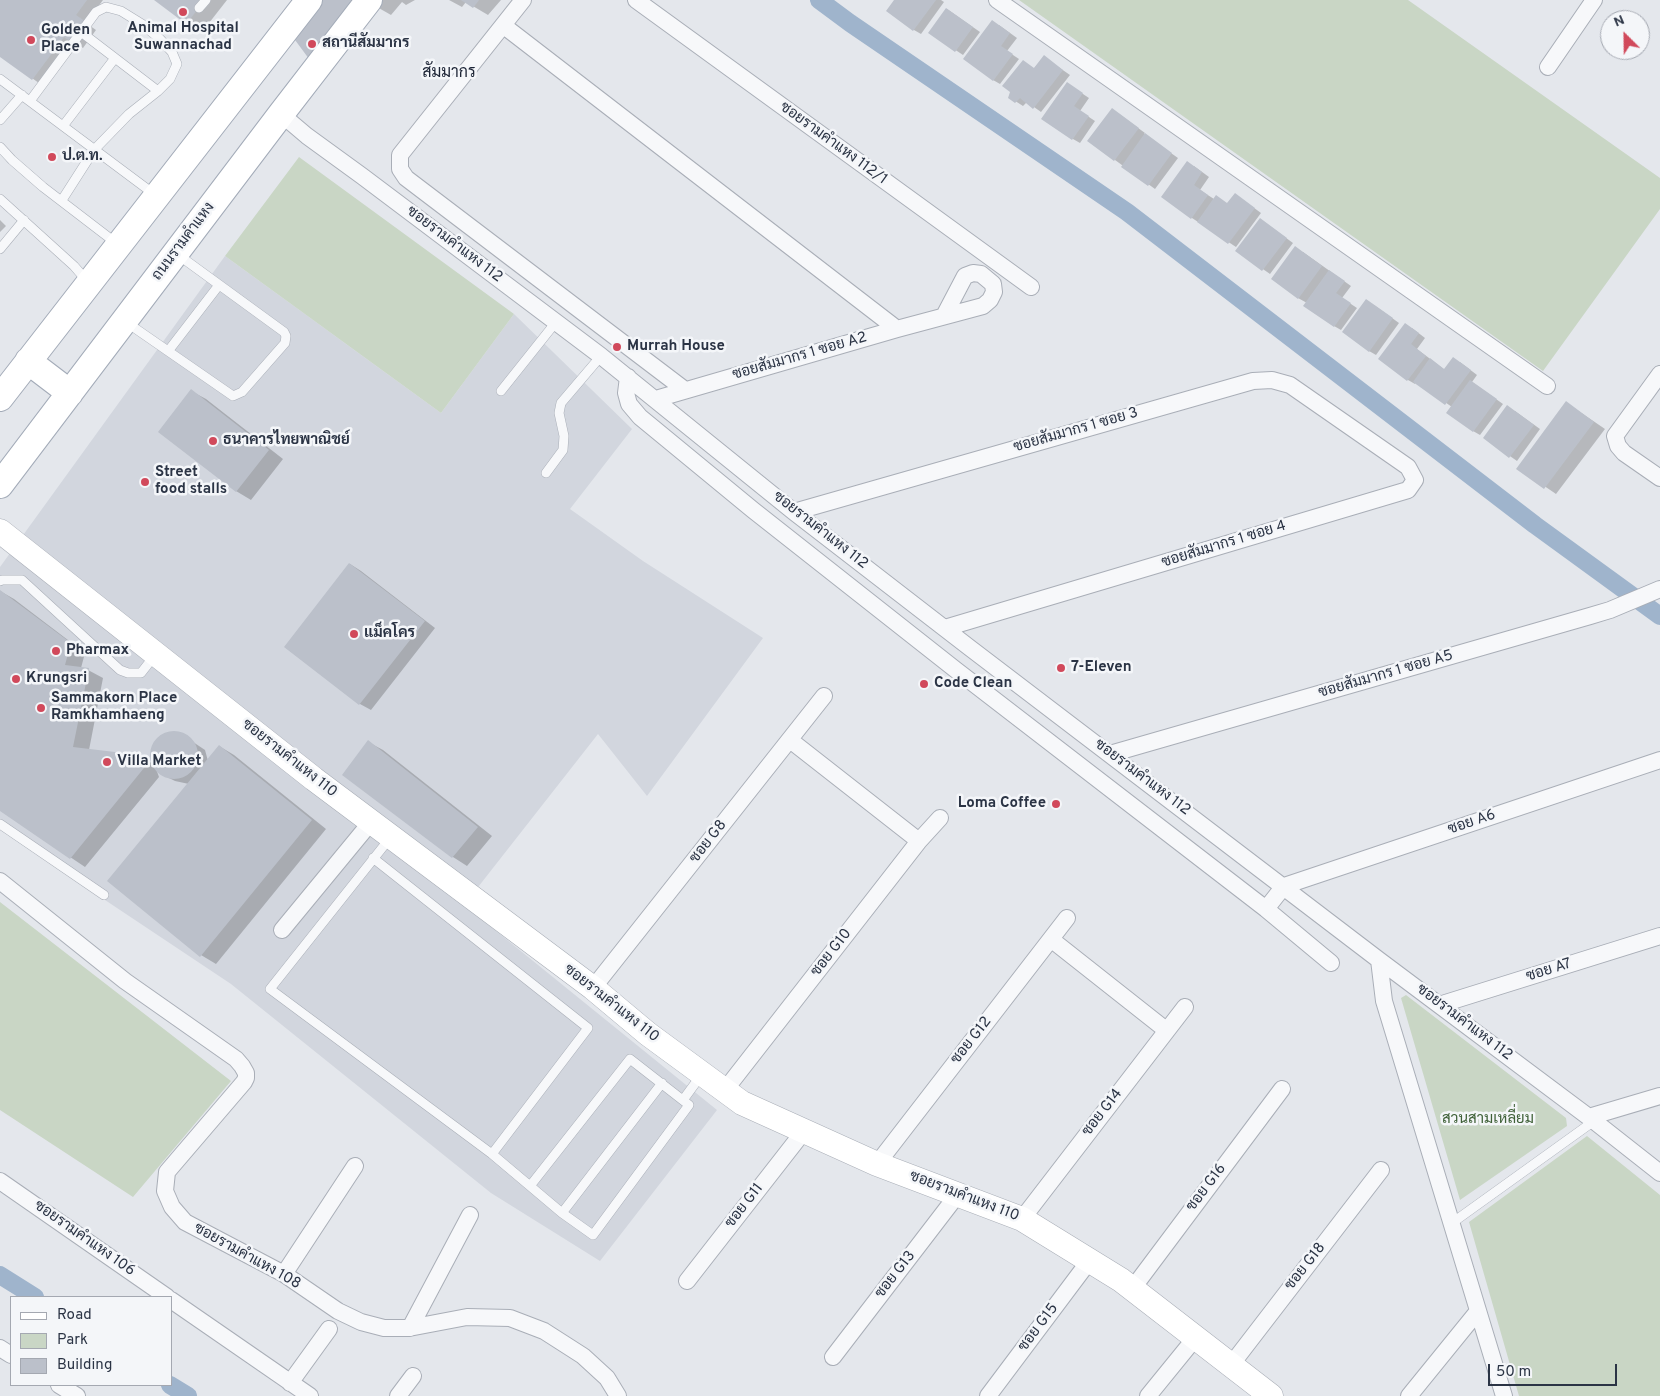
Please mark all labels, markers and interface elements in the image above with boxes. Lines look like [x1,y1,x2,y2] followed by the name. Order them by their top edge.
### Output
[177,6,189,18] marker: Animal Hospital Suwannachad
[1600,10,1650,60] north arrow
[1611,12,1627,31] text: N
[127,20,239,55] place label: Animal Hospital Suwannachad
[41,22,90,57] place label: Golden Place
[25,34,37,46] marker: Golden Place
[322,35,409,53] place label: สถานีสัมมากร
[306,38,318,50] marker: สถานีสัมมากร
[422,64,476,84] district label: สัมมากร
[776,99,890,189] street label: ซอยรามคำแหง 112/1
[62,148,103,166] place label: ป.ต.ท.
[46,151,58,163] marker: ป.ต.ท.
[149,199,219,285] street label: ถนนรามคำแหง
[402,203,506,287] street label: ซอยรามคำแหง 112
[731,329,869,385] street label: ซอยสัมมากร 1 ซอย A2
[627,338,725,356] place label: Murrah House
[611,341,623,353] marker: Murrah House
[1012,405,1140,457] street label: ซอยสัมมากร 1 ซอย 3
[223,432,350,450] place label: ธนาคารไทยพาณิชย์
[207,435,219,447] marker: ธนาคารไทยพาณิชย์
[155,464,227,499] place label: Street food stalls
[139,476,151,488] marker: Street food stalls
[769,488,871,574] street label: ซอยรามคำแหง 112
[1160,518,1288,572] street label: ซอยสัมมากร 1 ซอย 4
[364,625,415,643] place label: แม็คโคร
[348,628,360,640] marker: แม็คโคร
[66,642,129,660] place label: Pharmax
[50,645,62,657] marker: Pharmax
[1317,647,1455,703] street label: ซอยสัมมากร 1 ซอย A5
[1071,659,1132,677] place label: 7-Eleven
[1055,662,1067,674] marker: 7-Eleven
[26,670,87,688] place label: Krungsri
[10,673,22,685] marker: Krungsri
[934,675,1012,693] place label: Code Clean
[918,678,930,690] marker: Code Clean
[51,690,177,725] place label: Sammakorn Place Ramkhamhaeng
[35,702,47,714] marker: Sammakorn Place Ramkhamhaeng
[238,716,340,802] street label: ซอยรามคำแหง 110
[1090,736,1194,820] street label: ซอยรามคำแหง 112
[117,753,201,771] place label: Villa Market
[101,756,113,768] marker: Villa Market
[958,795,1046,813] place label: Loma Coffee
[1050,798,1062,810] marker: Loma Coffee
[1446,806,1498,840] street label: ซอย A6
[687,817,731,867] street label: ซอย G8
[808,926,856,980] street label: ซอย G10
[1524,956,1574,986] street label: ซอย A7
[560,961,662,1047] street label: ซอยรามคำแหง 110
[1412,981,1516,1065] street label: ซอยรามคำแหง 112
[948,1014,996,1068] street label: ซอย G12
[1079,1086,1127,1140] street label: ซอย G14
[1442,1111,1534,1129] park label: สวนสามเหลี่ยม
[1183,1161,1231,1215] street label: ซอย G16
[907,1168,1021,1226] street label: ซอยรามคำแหง 110
[722,1180,768,1232] street label: ซอย G11
[30,1197,138,1281] street label: ซอยรามคําแหง 106
[190,1220,304,1294] street label: ซอยรามคำแหง 108
[1282,1240,1330,1294] street label: ซอย G18
[872,1248,920,1302] street label: ซอย G13
[10,1296,172,1386] legend
[1015,1300,1063,1356] street label: ซอย G15
[57,1306,92,1325] text: Road
[57,1331,88,1350] text: Park
[1490,1354,1619,1386] scale bar
[57,1356,112,1375] text: Building
[1496,1363,1531,1382] text: 50 m

